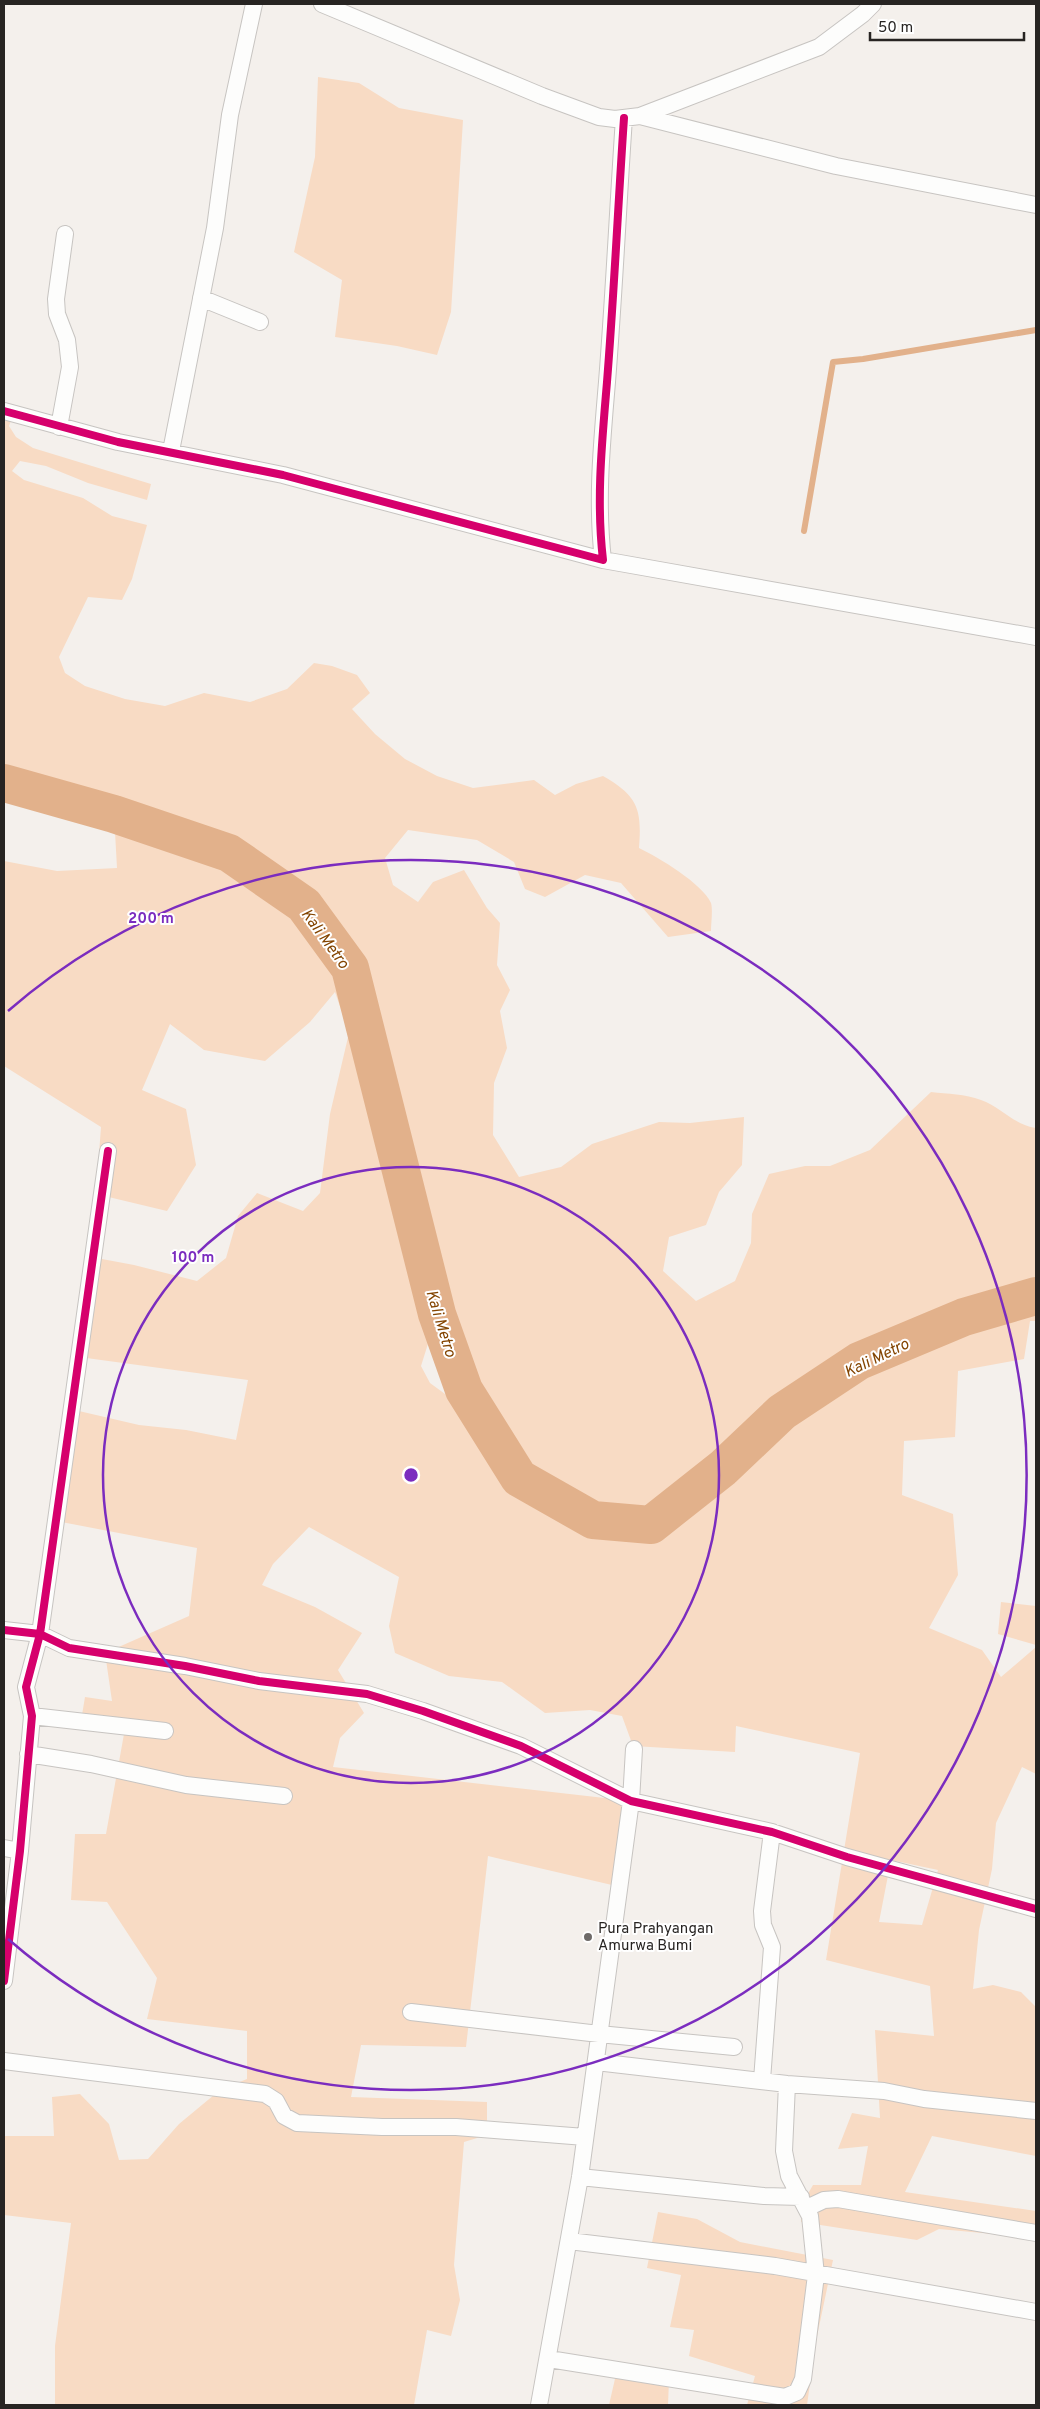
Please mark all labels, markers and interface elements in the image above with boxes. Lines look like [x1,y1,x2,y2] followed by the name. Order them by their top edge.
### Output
[870,10,1024,42] scale bar
[878,19,913,38] text: 50 m
[296,905,353,973] water label: Kali Metro
[128,910,174,929] text: 200 m
[172,1249,214,1268] text: 100 m
[420,1288,460,1360] water label: Kali Metro
[841,1334,913,1383] water label: Kali Metro
[402,1466,420,1484] centre of rings
[598,1920,713,1956] place label: Pura Prahyangan Amurwa Bumi
[582,1931,594,1943] marker: Pura Prahyangan Amurwa Bumi

